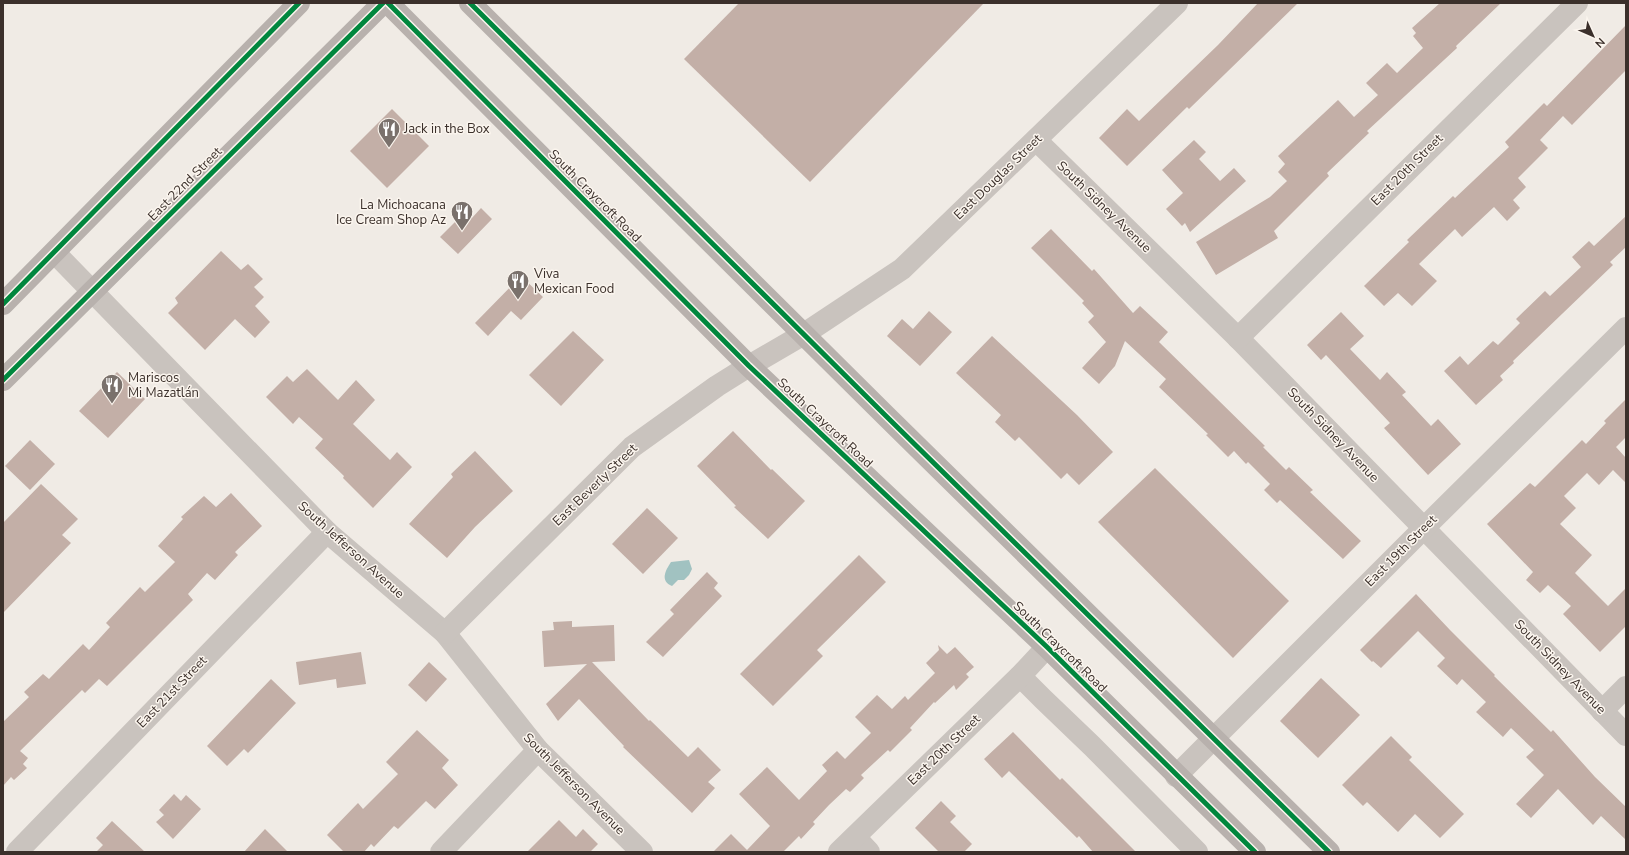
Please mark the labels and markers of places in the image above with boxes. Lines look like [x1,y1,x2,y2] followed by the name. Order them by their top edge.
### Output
[376,116,402,149] restaurant icon: Jack in the Box
[403,120,490,138] place label: Jack in the Box
[336,196,446,229] place label: La Michoacana Ice Cream Shop Az
[449,199,475,232] restaurant icon: La Michoacana Ice Cream Shop Az
[533,265,614,298] place label: Viva Mexican Food
[505,268,531,301] restaurant icon: Viva Mexican Food
[128,369,199,402] place label: Mariscos Mi Mazatlán
[99,372,125,405] restaurant icon: Mariscos Mi Mazatlán

